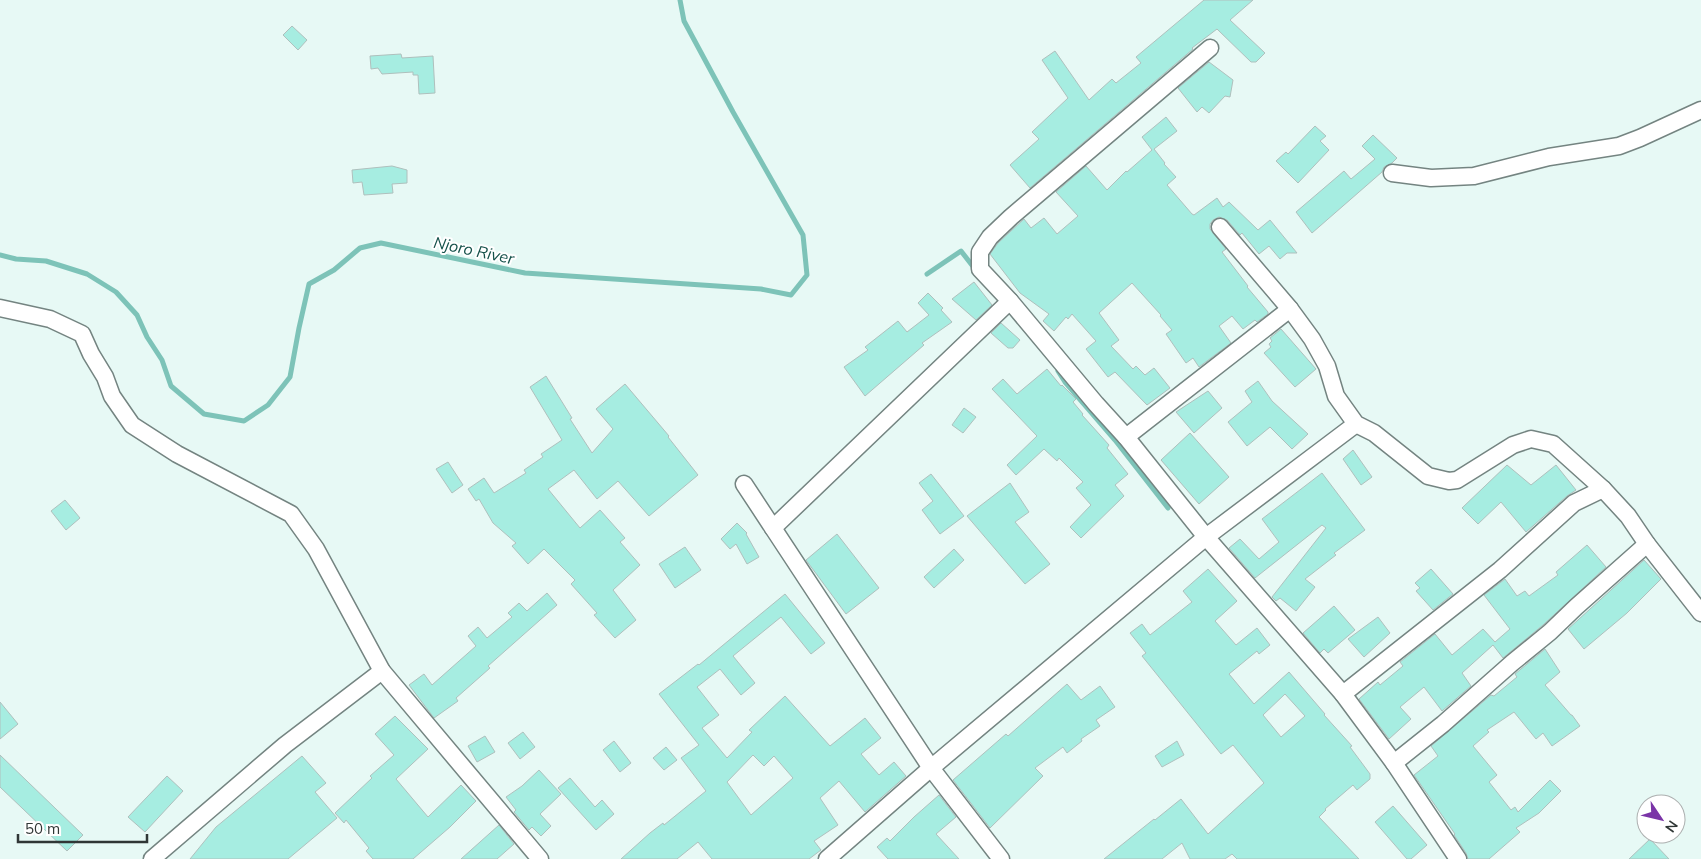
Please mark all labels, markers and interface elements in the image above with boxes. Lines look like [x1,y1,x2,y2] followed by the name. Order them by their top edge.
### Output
[432,232,517,269] water label: Njoro River
[1636,794,1686,844] north arrow
[18,812,146,844] scale bar
[1661,817,1682,836] text: N
[25,819,60,838] text: 50 m

